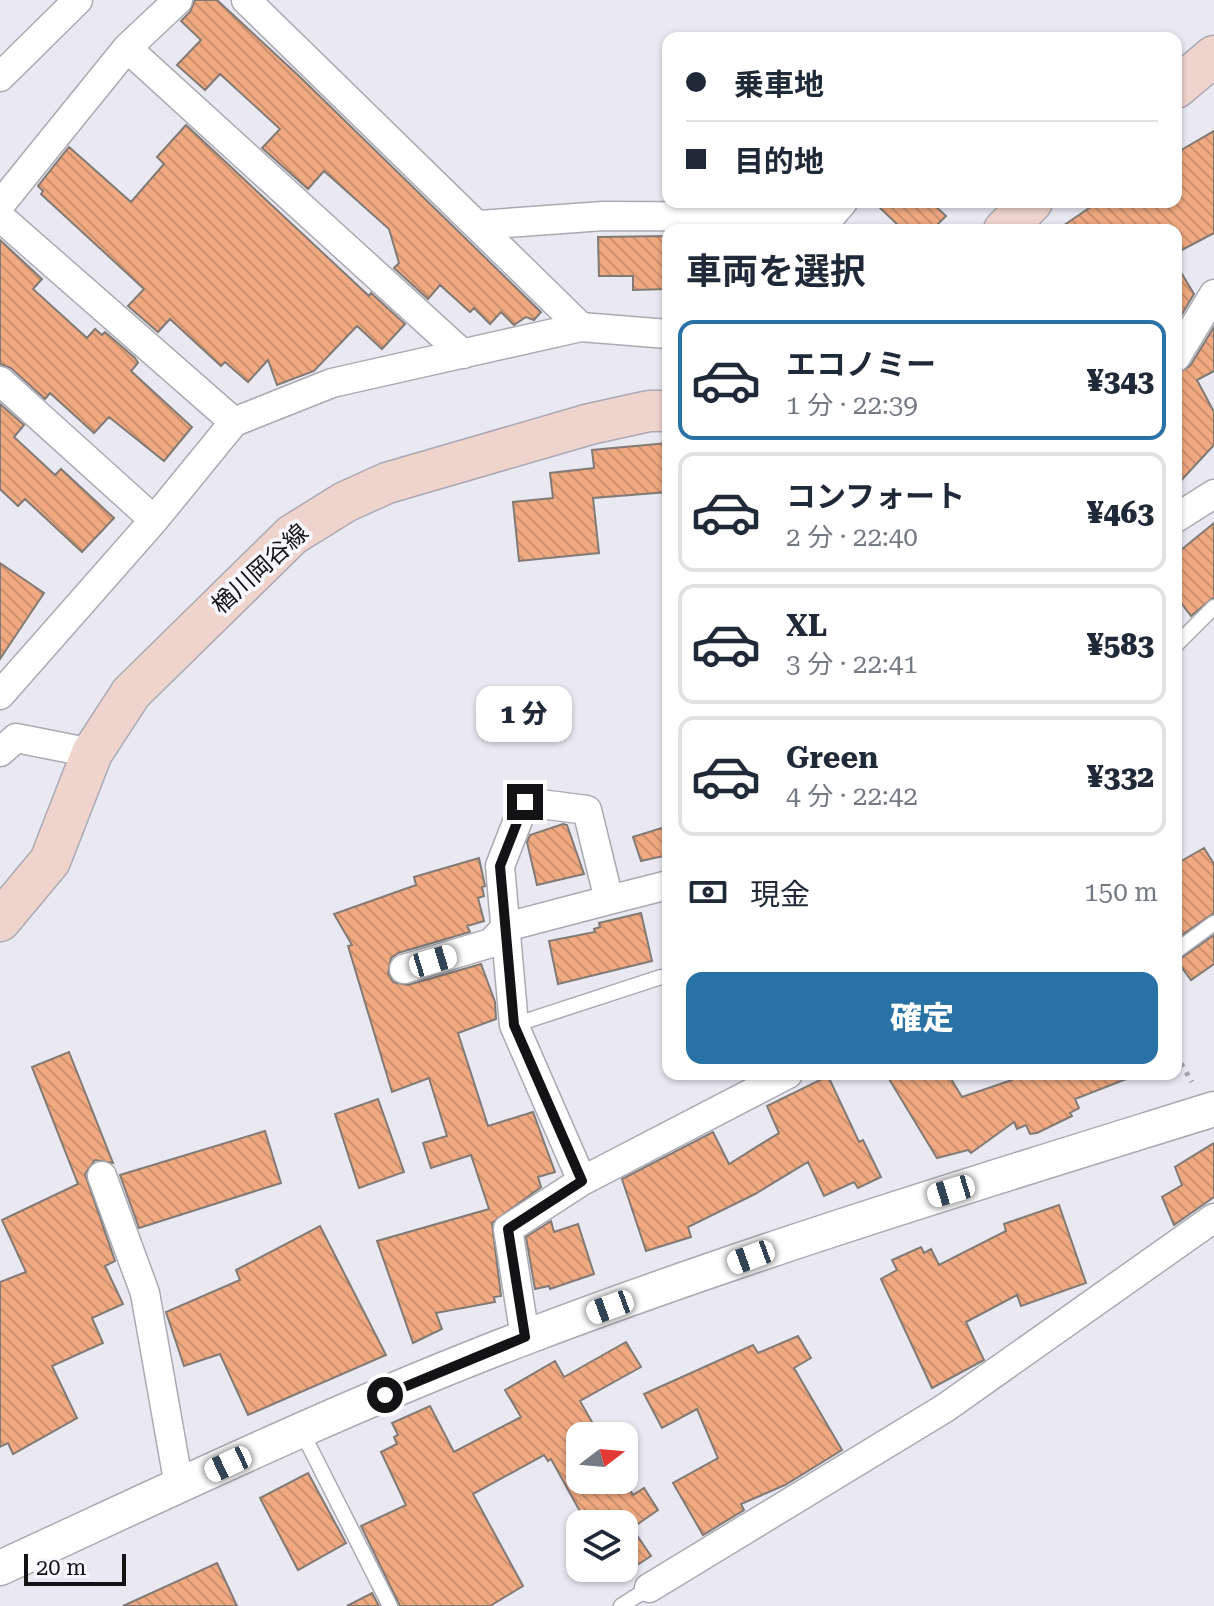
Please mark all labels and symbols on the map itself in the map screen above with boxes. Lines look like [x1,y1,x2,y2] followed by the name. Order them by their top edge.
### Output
[206,518,314,620] street label: 楢川岡谷線
[477,686,573,742] callout: 1 分
[507,784,543,820] route end
[407,943,459,979] car
[925,1173,977,1209] car
[724,1238,778,1276] car
[583,1288,637,1326] car
[367,1377,403,1413] route start
[566,1422,638,1494] north arrow
[201,1443,255,1485] car
[24,1550,126,1586] scale bar

